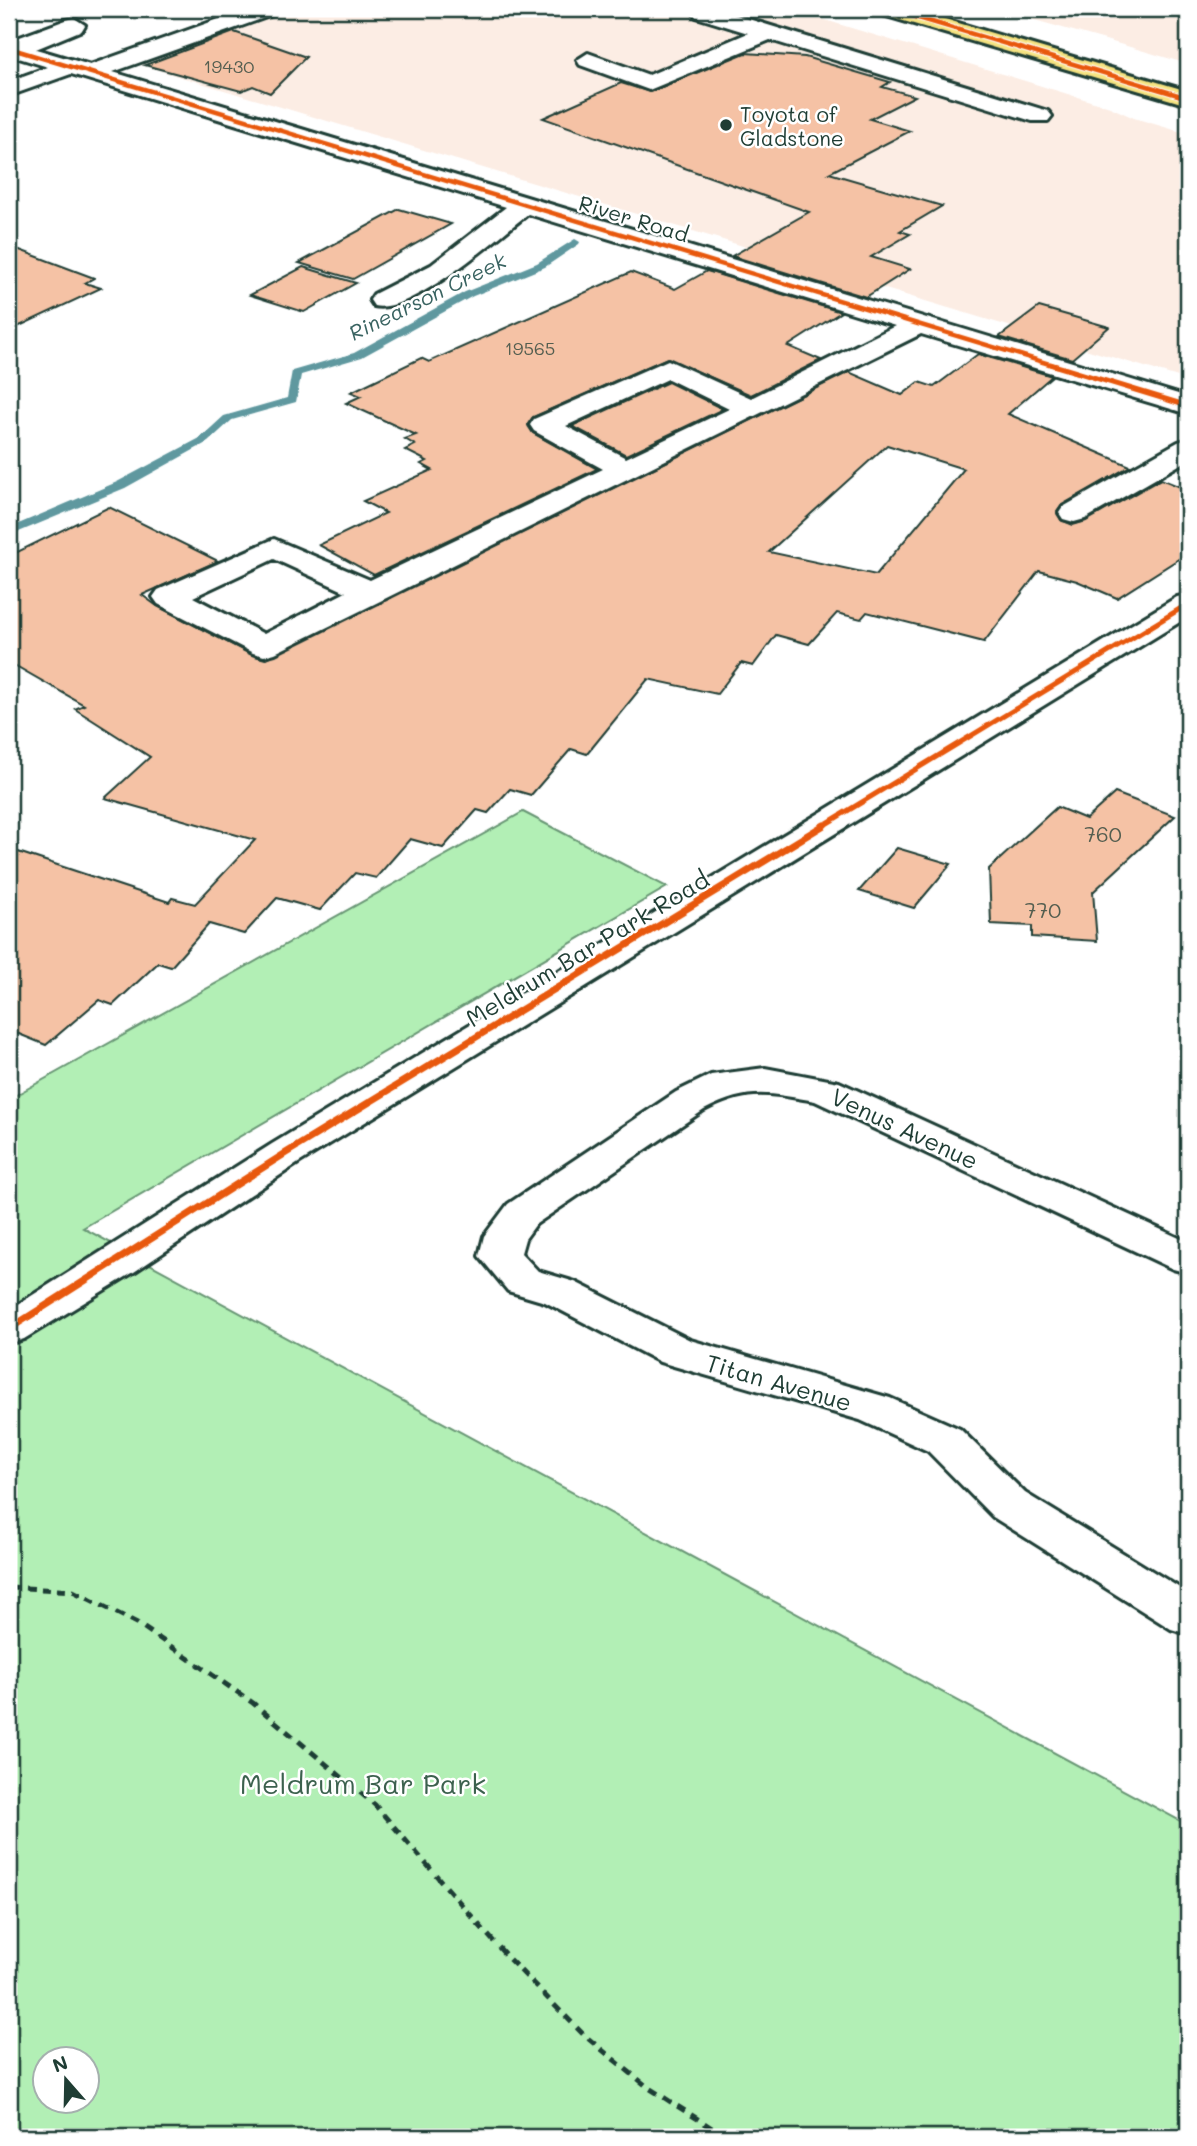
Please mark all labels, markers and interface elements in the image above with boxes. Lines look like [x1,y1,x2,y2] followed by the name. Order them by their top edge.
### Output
[204,54,254,78] house number: 19430
[740,100,844,151] place label: Toyota of Gladstone
[718,117,734,133] marker: Toyota of Gladstone
[576,188,692,248] street label: River Road
[344,246,511,346] water label: Rinearson Creek
[505,336,555,360] house number: 19565
[1084,820,1122,847] house number: 760
[460,863,714,1033] street label: Meldrum Bar Park Road
[1025,896,1061,923] house number: 770
[826,1080,984,1176] street label: Venus Avenue
[703,1346,855,1418] street label: Titan Avenue
[240,1765,486,1801] park label: Meldrum Bar Park
[32,2044,102,2114] north arrow
[49,2049,71,2078] text: N

